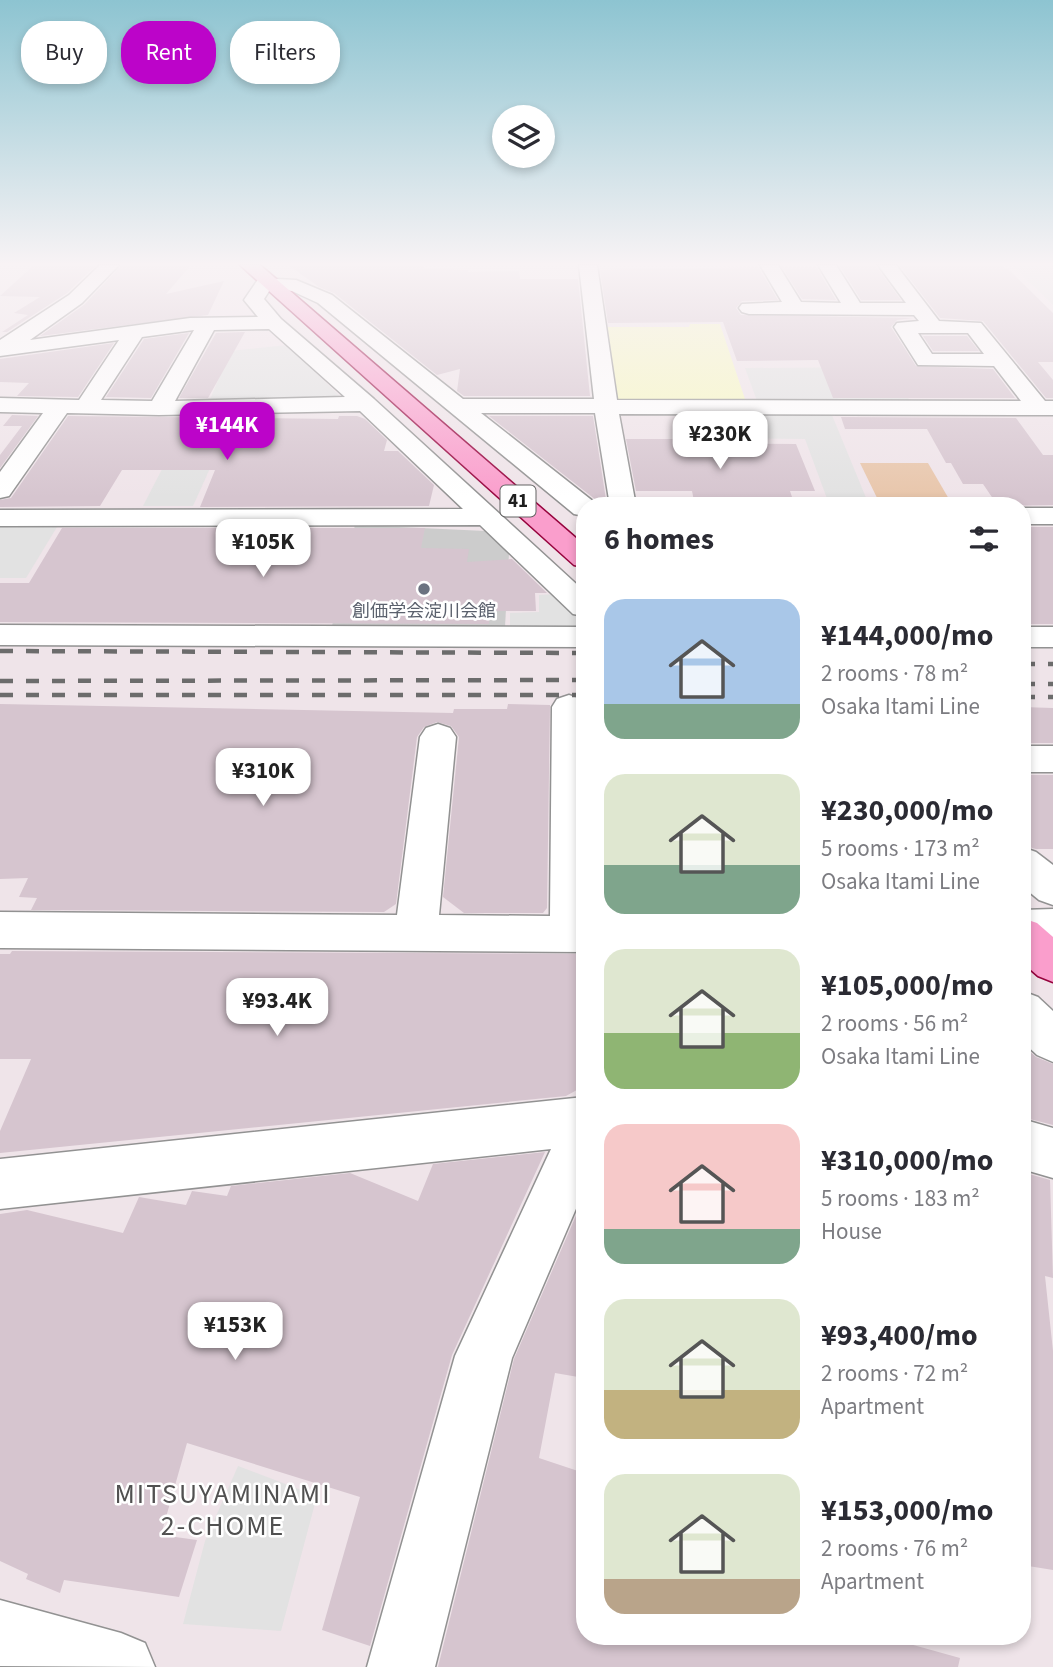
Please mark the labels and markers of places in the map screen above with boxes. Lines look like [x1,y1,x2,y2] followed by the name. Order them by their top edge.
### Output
[178,402,276,462] pin: ¥144K
[671,412,769,471] pin: ¥230K
[214,520,312,579] pin: ¥105K
[416,581,432,597] marker: 創価学会淀川会館
[352,599,496,624] place label: 創価学会淀川会館
[214,748,312,808] pin: ¥310K
[220,978,334,1038] pin: ¥93.4K
[186,1302,284,1362] pin: ¥153K

